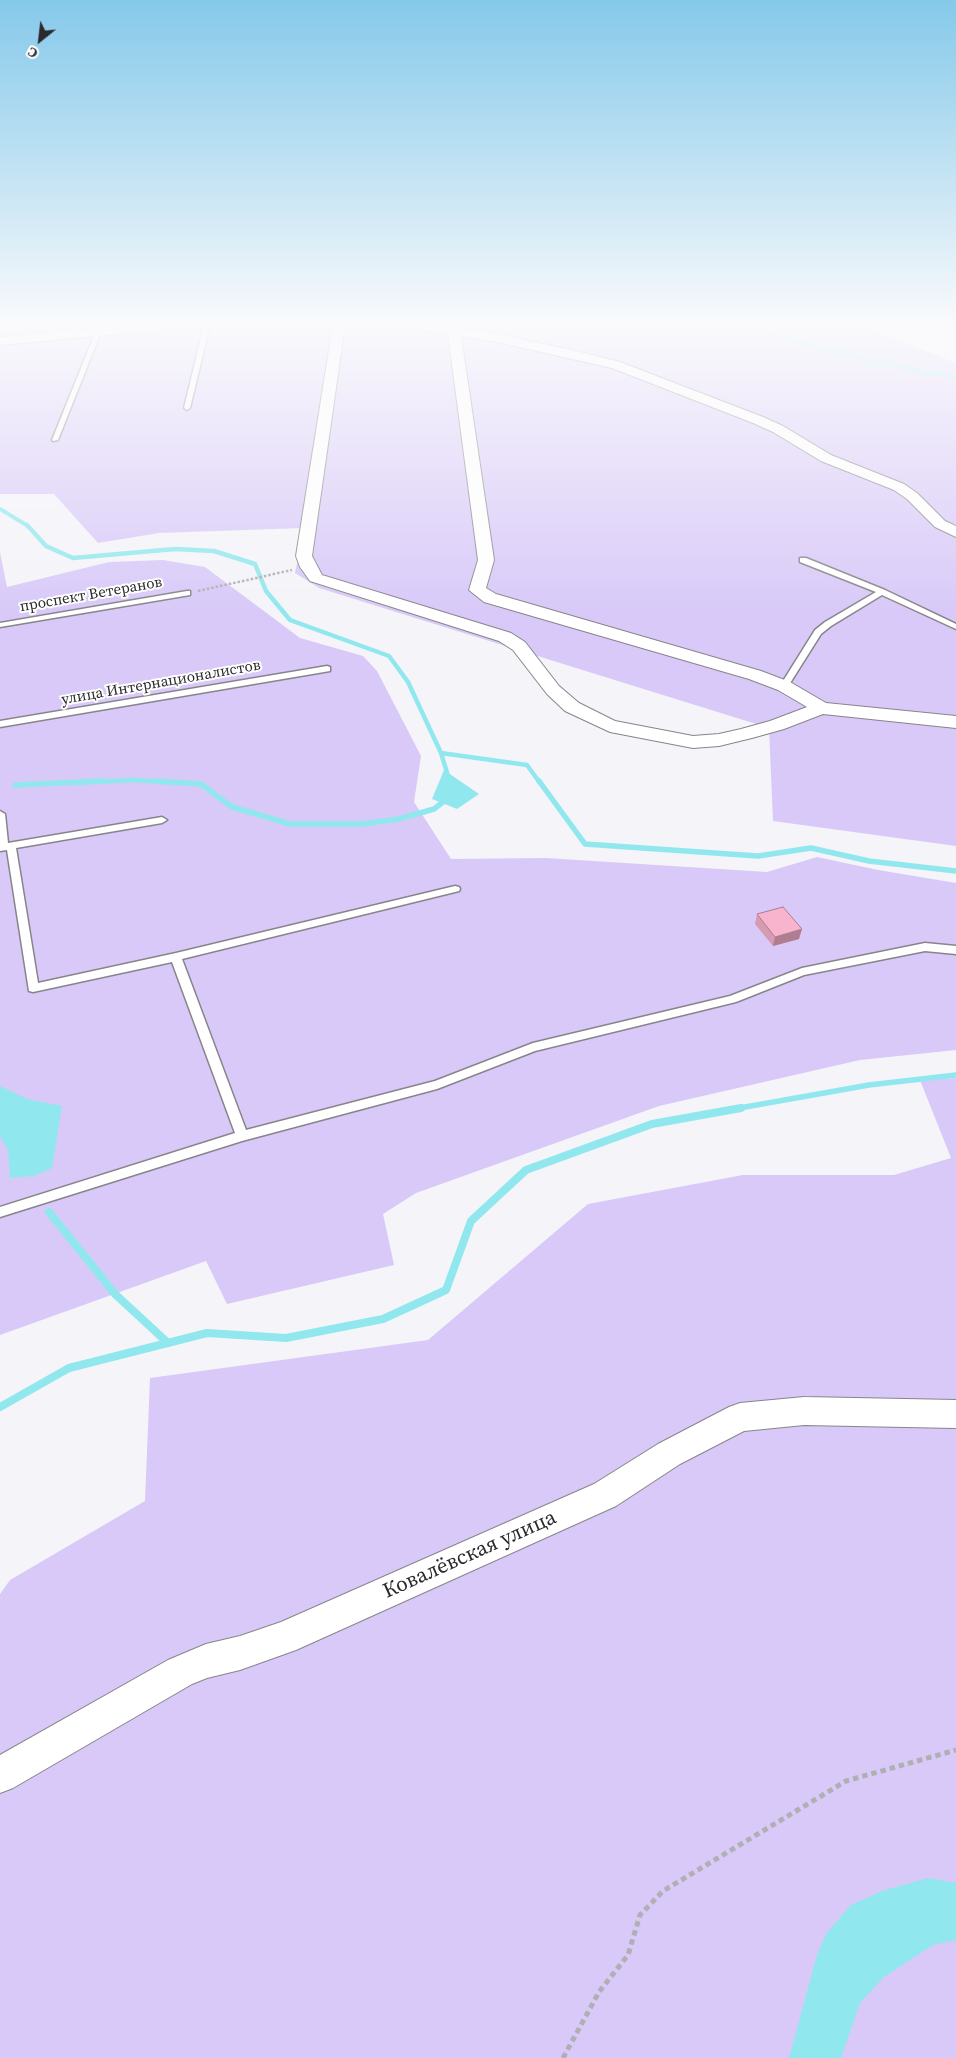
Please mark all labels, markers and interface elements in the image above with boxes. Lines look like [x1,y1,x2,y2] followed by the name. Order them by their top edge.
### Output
[15,15,65,65] north arrow
[24,42,41,64] text: С
[18,574,164,616] street label: проспект Ветеранов
[60,657,262,709] street label: улица Интернационалистов
[379,1505,561,1605] street label: Ковалёвская улица

